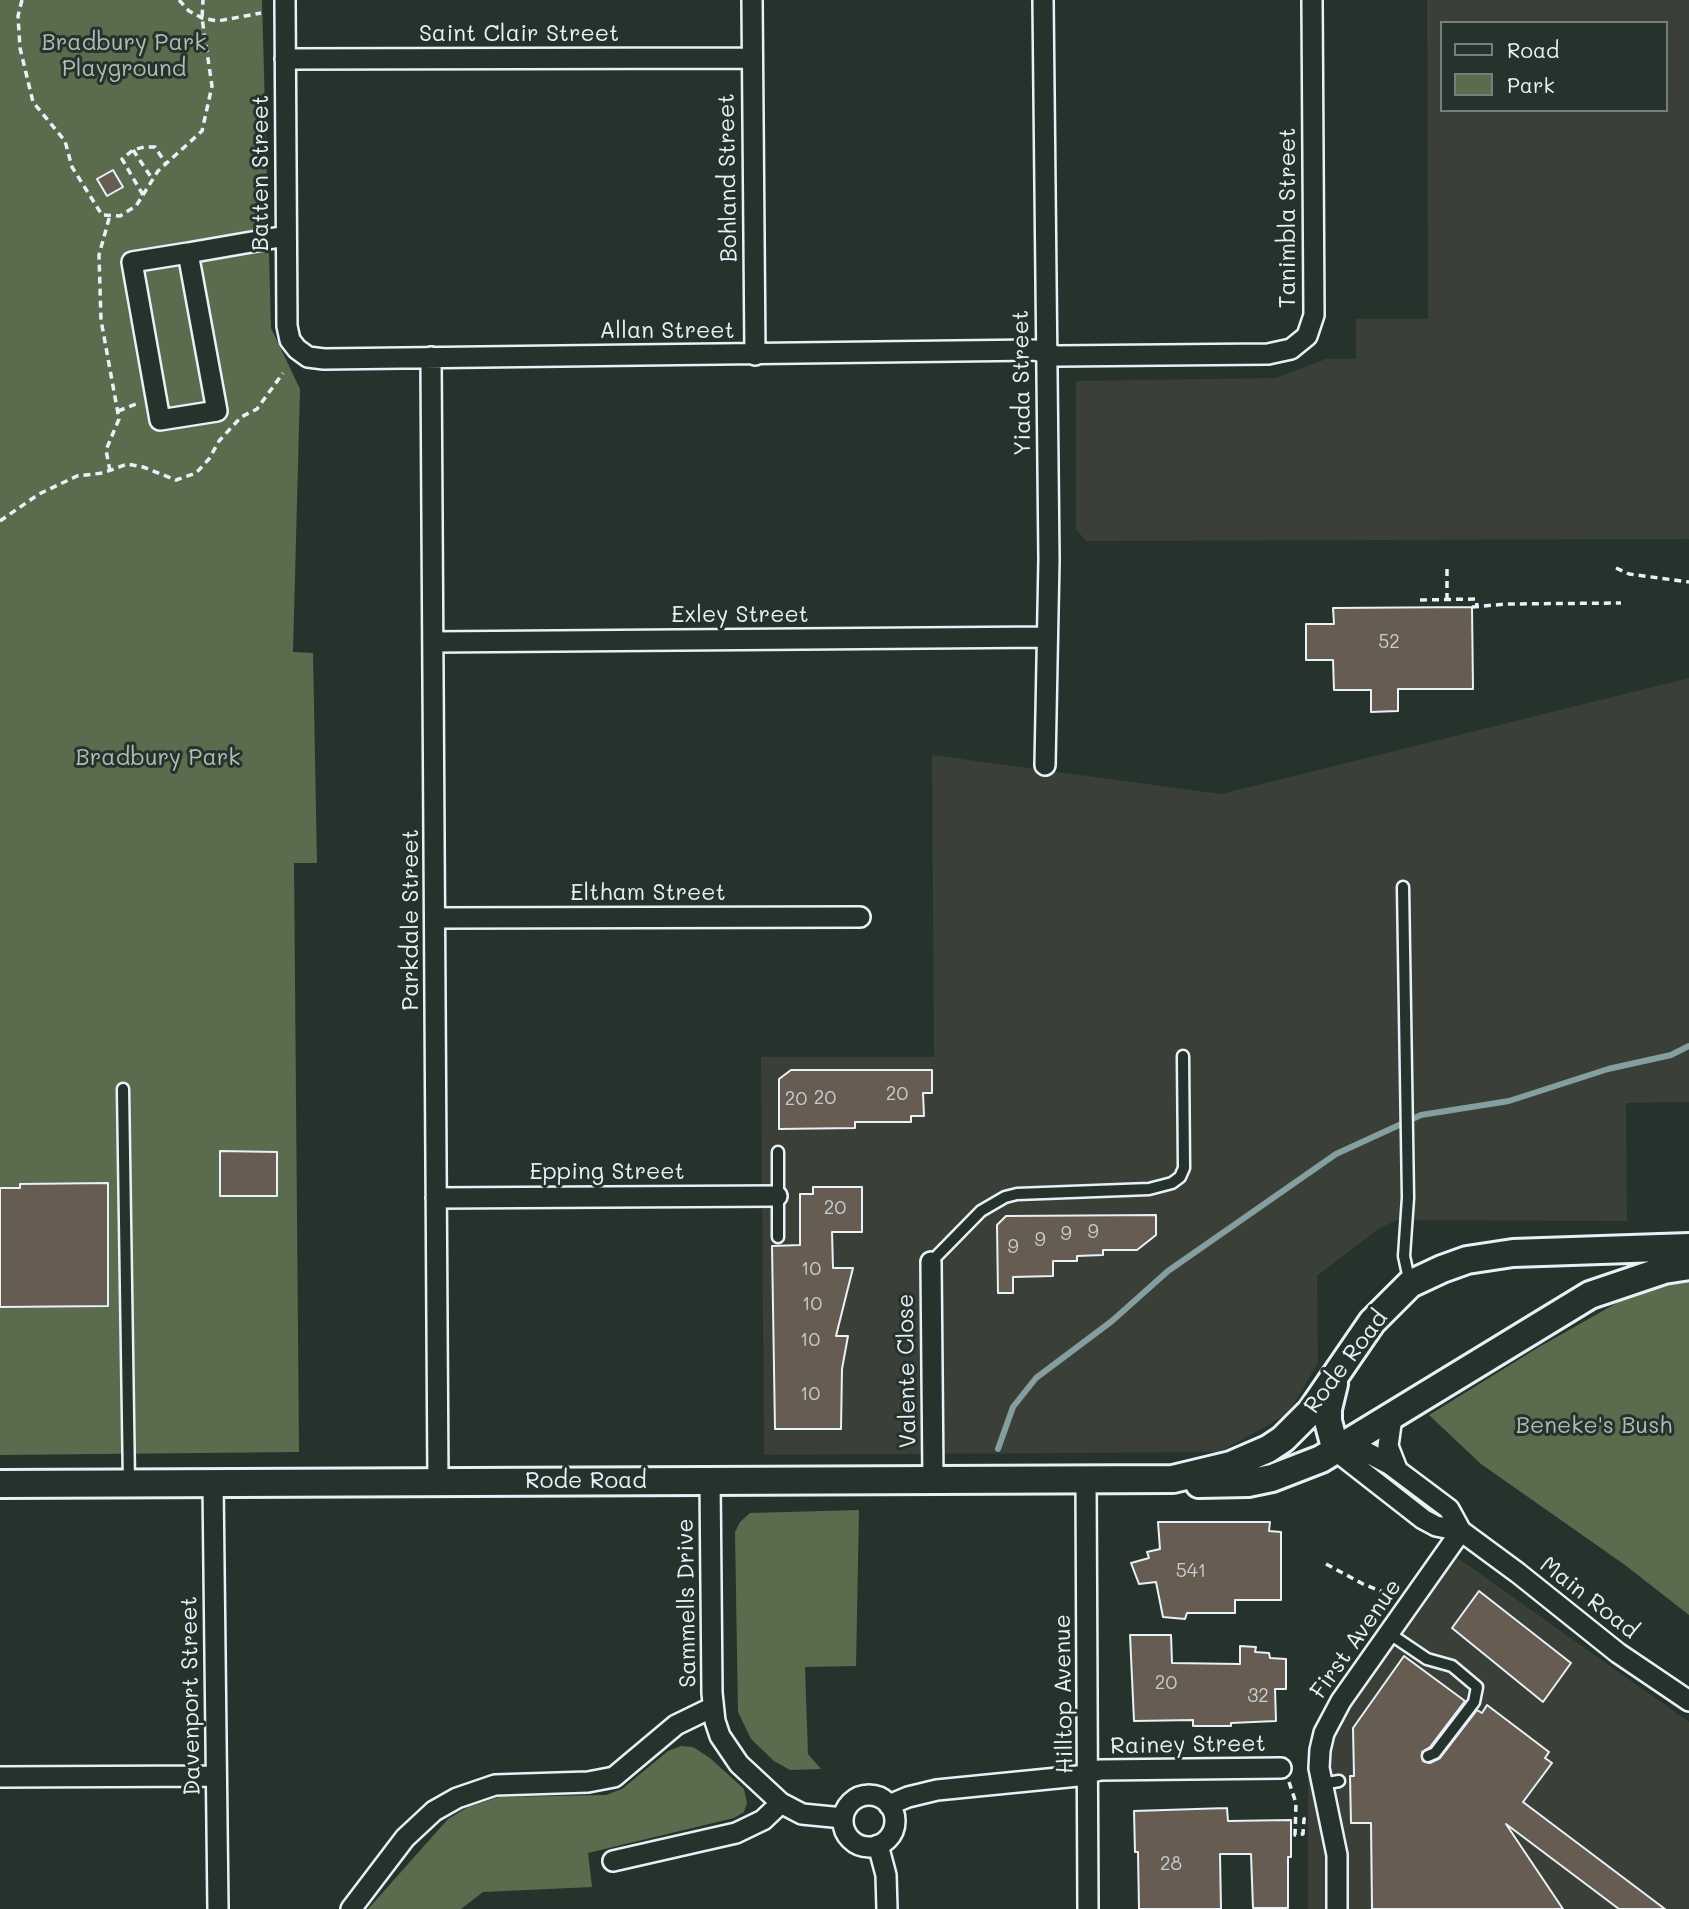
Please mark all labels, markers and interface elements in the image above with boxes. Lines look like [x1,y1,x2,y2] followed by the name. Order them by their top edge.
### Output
[419,20,619,48] street label: Saint Clair Street
[1440,21,1668,112] legend
[41,29,207,83] park label: Bradbury Park Playground
[1507,36,1559,63] text: Road
[1507,71,1555,98] text: Park
[713,93,743,263] street label: Bohland Street
[247,95,275,251] street label: Batten Street
[1274,128,1302,308] street label: Tanimbla Street
[1007,310,1037,456] street label: Yiada Street
[599,317,735,345] street label: Allan Street
[671,601,809,629] street label: Exley Street
[1378,631,1400,653] house number: 52
[75,744,241,772] park label: Bradbury Park
[397,829,425,1011] street label: Parkdale Street
[570,879,726,907] street label: Eltham Street
[886,1083,908,1105] house number: 20
[814,1087,836,1109] house number: 20
[785,1088,807,1110] house number: 20
[529,1158,685,1186] street label: Epping Street
[824,1197,846,1219] house number: 20
[1087,1221,1099,1243] house number: 9
[1060,1223,1072,1245] house number: 9
[1034,1229,1046,1251] house number: 9
[1007,1236,1019,1258] house number: 9
[801,1258,821,1280] house number: 10
[802,1293,822,1315] house number: 10
[892,1293,922,1449] street label: Valente Close
[1298,1305,1394,1419] street label: Rode Road
[800,1329,820,1351] house number: 10
[800,1383,820,1405] house number: 10
[1516,1412,1672,1440] park label: Beneke's Bush
[525,1467,647,1495] street label: Rode Road
[672,1518,702,1688] street label: Sammells Drive
[1534,1551,1644,1645] street label: Main Road
[1176,1560,1206,1582] house number: 541
[1305,1574,1407,1704] street label: First Avenue
[175,1596,207,1796] street label: Davenport Street
[1049,1614,1079,1774] street label: Hilltop Avenue
[1155,1672,1177,1694] house number: 20
[1247,1685,1269,1707] house number: 32
[1110,1730,1266,1760] street label: Rainey Street
[1160,1853,1182,1875] house number: 28

